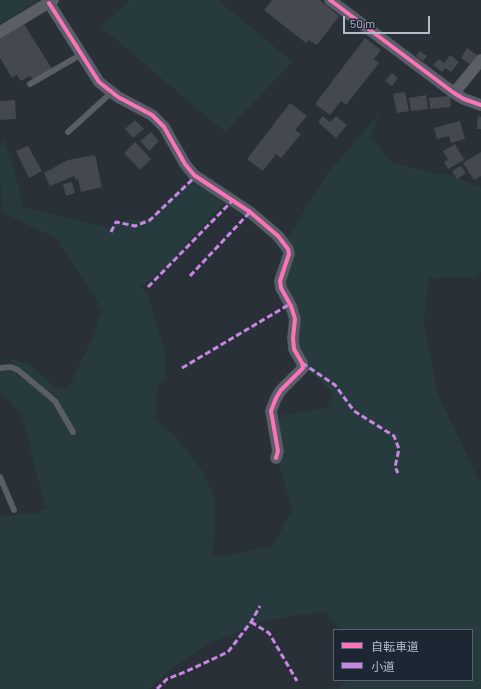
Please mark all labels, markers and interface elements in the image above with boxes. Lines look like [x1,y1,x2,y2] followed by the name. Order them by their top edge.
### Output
[345,8,432,34] scale bar
[350,16,375,30] text: 50 m
[333,629,473,681] legend
[371,639,419,653] text: 自転車道
[371,659,395,673] text: 小道

